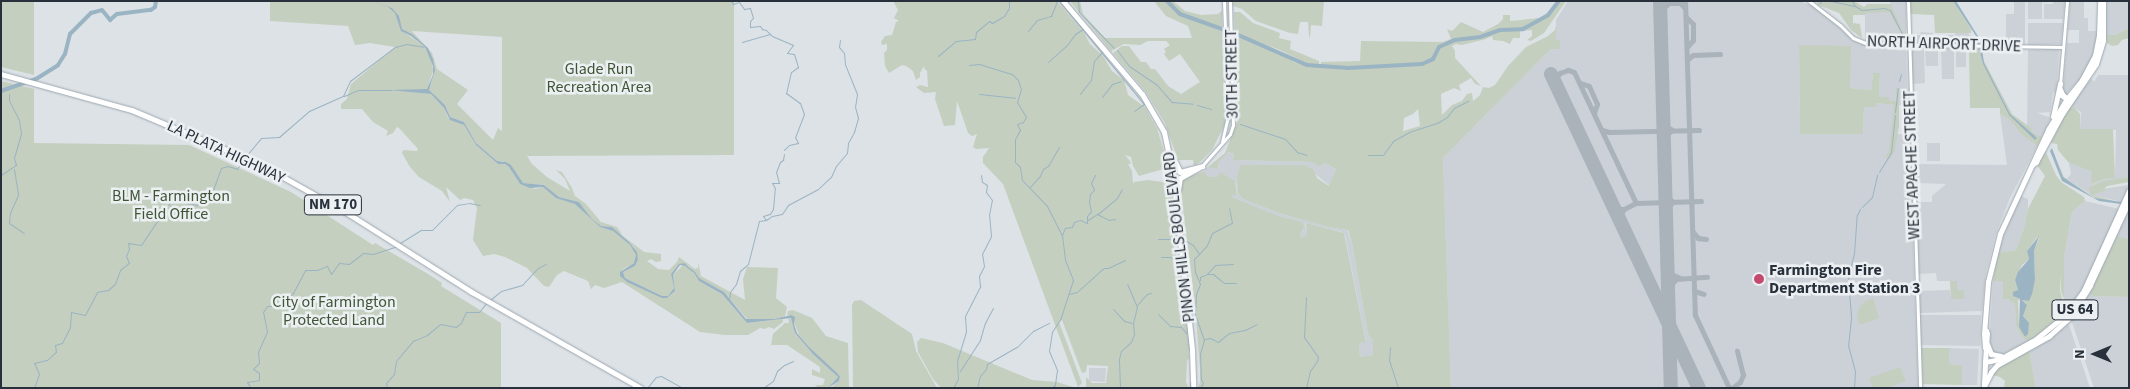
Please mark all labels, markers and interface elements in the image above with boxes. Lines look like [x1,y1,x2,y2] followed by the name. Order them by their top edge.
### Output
[1222,29,1242,119] street label: 30TH STREET
[1867,32,2021,56] street label: NORTH AIRPORT DRIVE
[547,59,651,97] park label: Glade Run Recreation Area
[1900,90,1924,240] street label: WEST APACHE STREET
[164,116,288,188] street label: LA PLATA HIGHWAY
[1159,151,1199,323] street label: PINON HILLS BOULEVARD
[112,186,230,224] park label: BLM - Farmington Field Office
[303,192,363,218] road number: NM 170
[1769,260,1920,298] place label: Farmington Fire Department Station 3
[1753,273,1765,285] marker: Farmington Fire Department Station 3
[272,292,396,330] park label: City of Farmington Protected Land
[2051,298,2099,322] road number: US 64
[2070,329,2120,379] north arrow
[2070,349,2090,359] text: N

